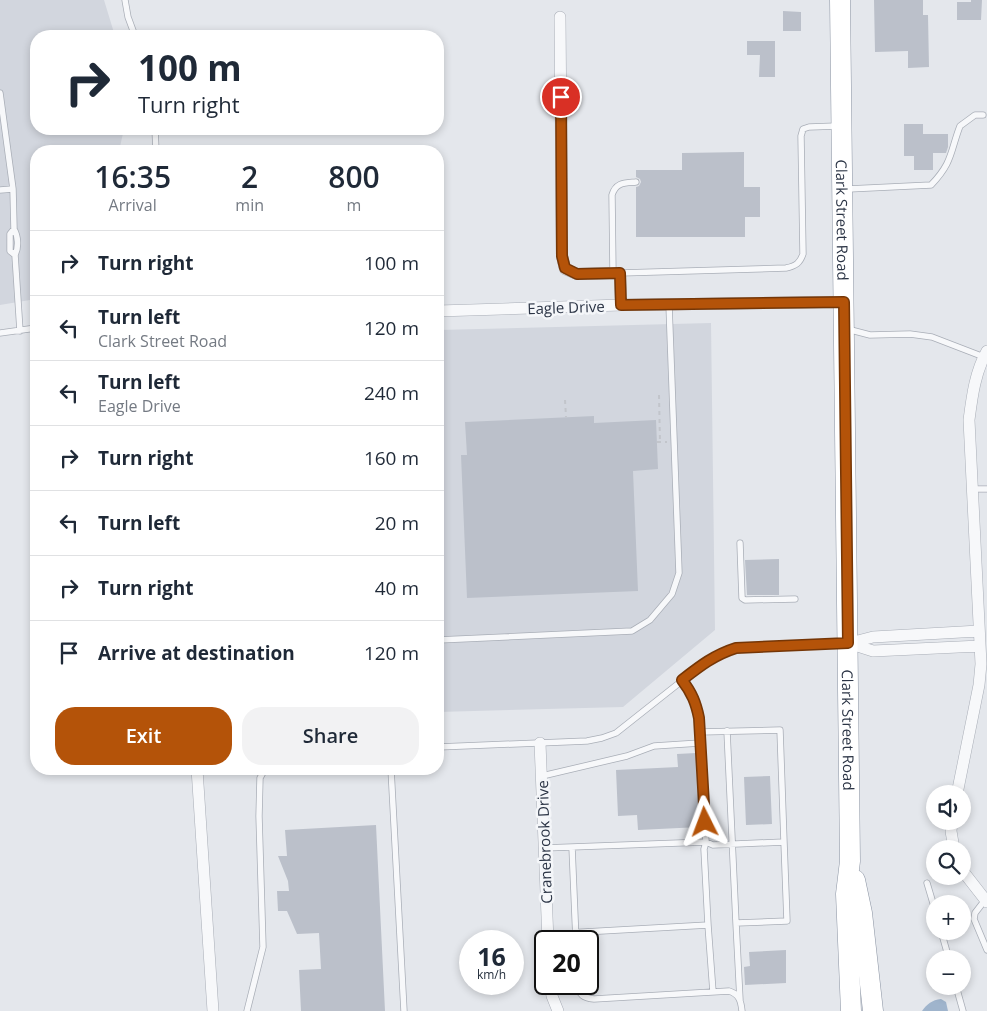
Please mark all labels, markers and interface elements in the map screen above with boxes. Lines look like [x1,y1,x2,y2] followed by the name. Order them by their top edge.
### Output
[138,44,242,91] text: 100 m
[55,50,120,115] icon: right
[540,76,582,118] pin
[547,83,575,111] icon: arrive
[138,89,240,119] text: Turn right
[94,156,171,197] text: 16:35
[241,156,258,197] text: 2
[328,156,380,197] text: 800
[832,159,853,281] street label: Clark Street Road
[109,194,157,216] text: Arrival
[235,194,264,216] text: min
[347,194,361,216] text: m
[55,249,83,277] icon: right
[98,250,193,276] text: Turn right
[364,250,419,276] text: 100 m
[527,296,605,318] street label: Eagle Drive
[98,304,180,330] text: Turn left
[55,314,83,342] icon: left
[364,315,419,341] text: 120 m
[98,330,227,352] text: Clark Street Road
[98,369,180,395] text: Turn left
[55,379,83,407] icon: left
[364,380,419,406] text: 240 m
[98,395,181,417] text: Eagle Drive
[55,444,83,472] icon: right
[98,445,193,471] text: Turn right
[364,445,419,471] text: 160 m
[55,509,83,537] icon: left
[98,510,180,536] text: Turn left
[375,510,419,536] text: 20 m
[55,574,83,602] icon: right
[98,575,193,601] text: Turn right
[375,575,419,601] text: 40 m
[55,639,83,667] icon: arrive
[98,640,295,666] text: Arrive at destination
[364,640,419,666] text: 120 m
[838,669,859,791] street label: Clark Street Road
[55,707,232,765] button: Exit
[242,707,419,765] button: Share
[532,780,556,904] street label: Cranebrook Drive
[926,785,971,995] map controls
[926,785,971,830] button: sound
[678,795,730,847] position arrow
[926,840,971,885] button: search
[926,895,971,940] button: +
[534,930,599,995] speed limit sign: 20
[477,939,506,973] text: 16
[926,950,971,995] button: −
[477,966,506,983] text: km/h

